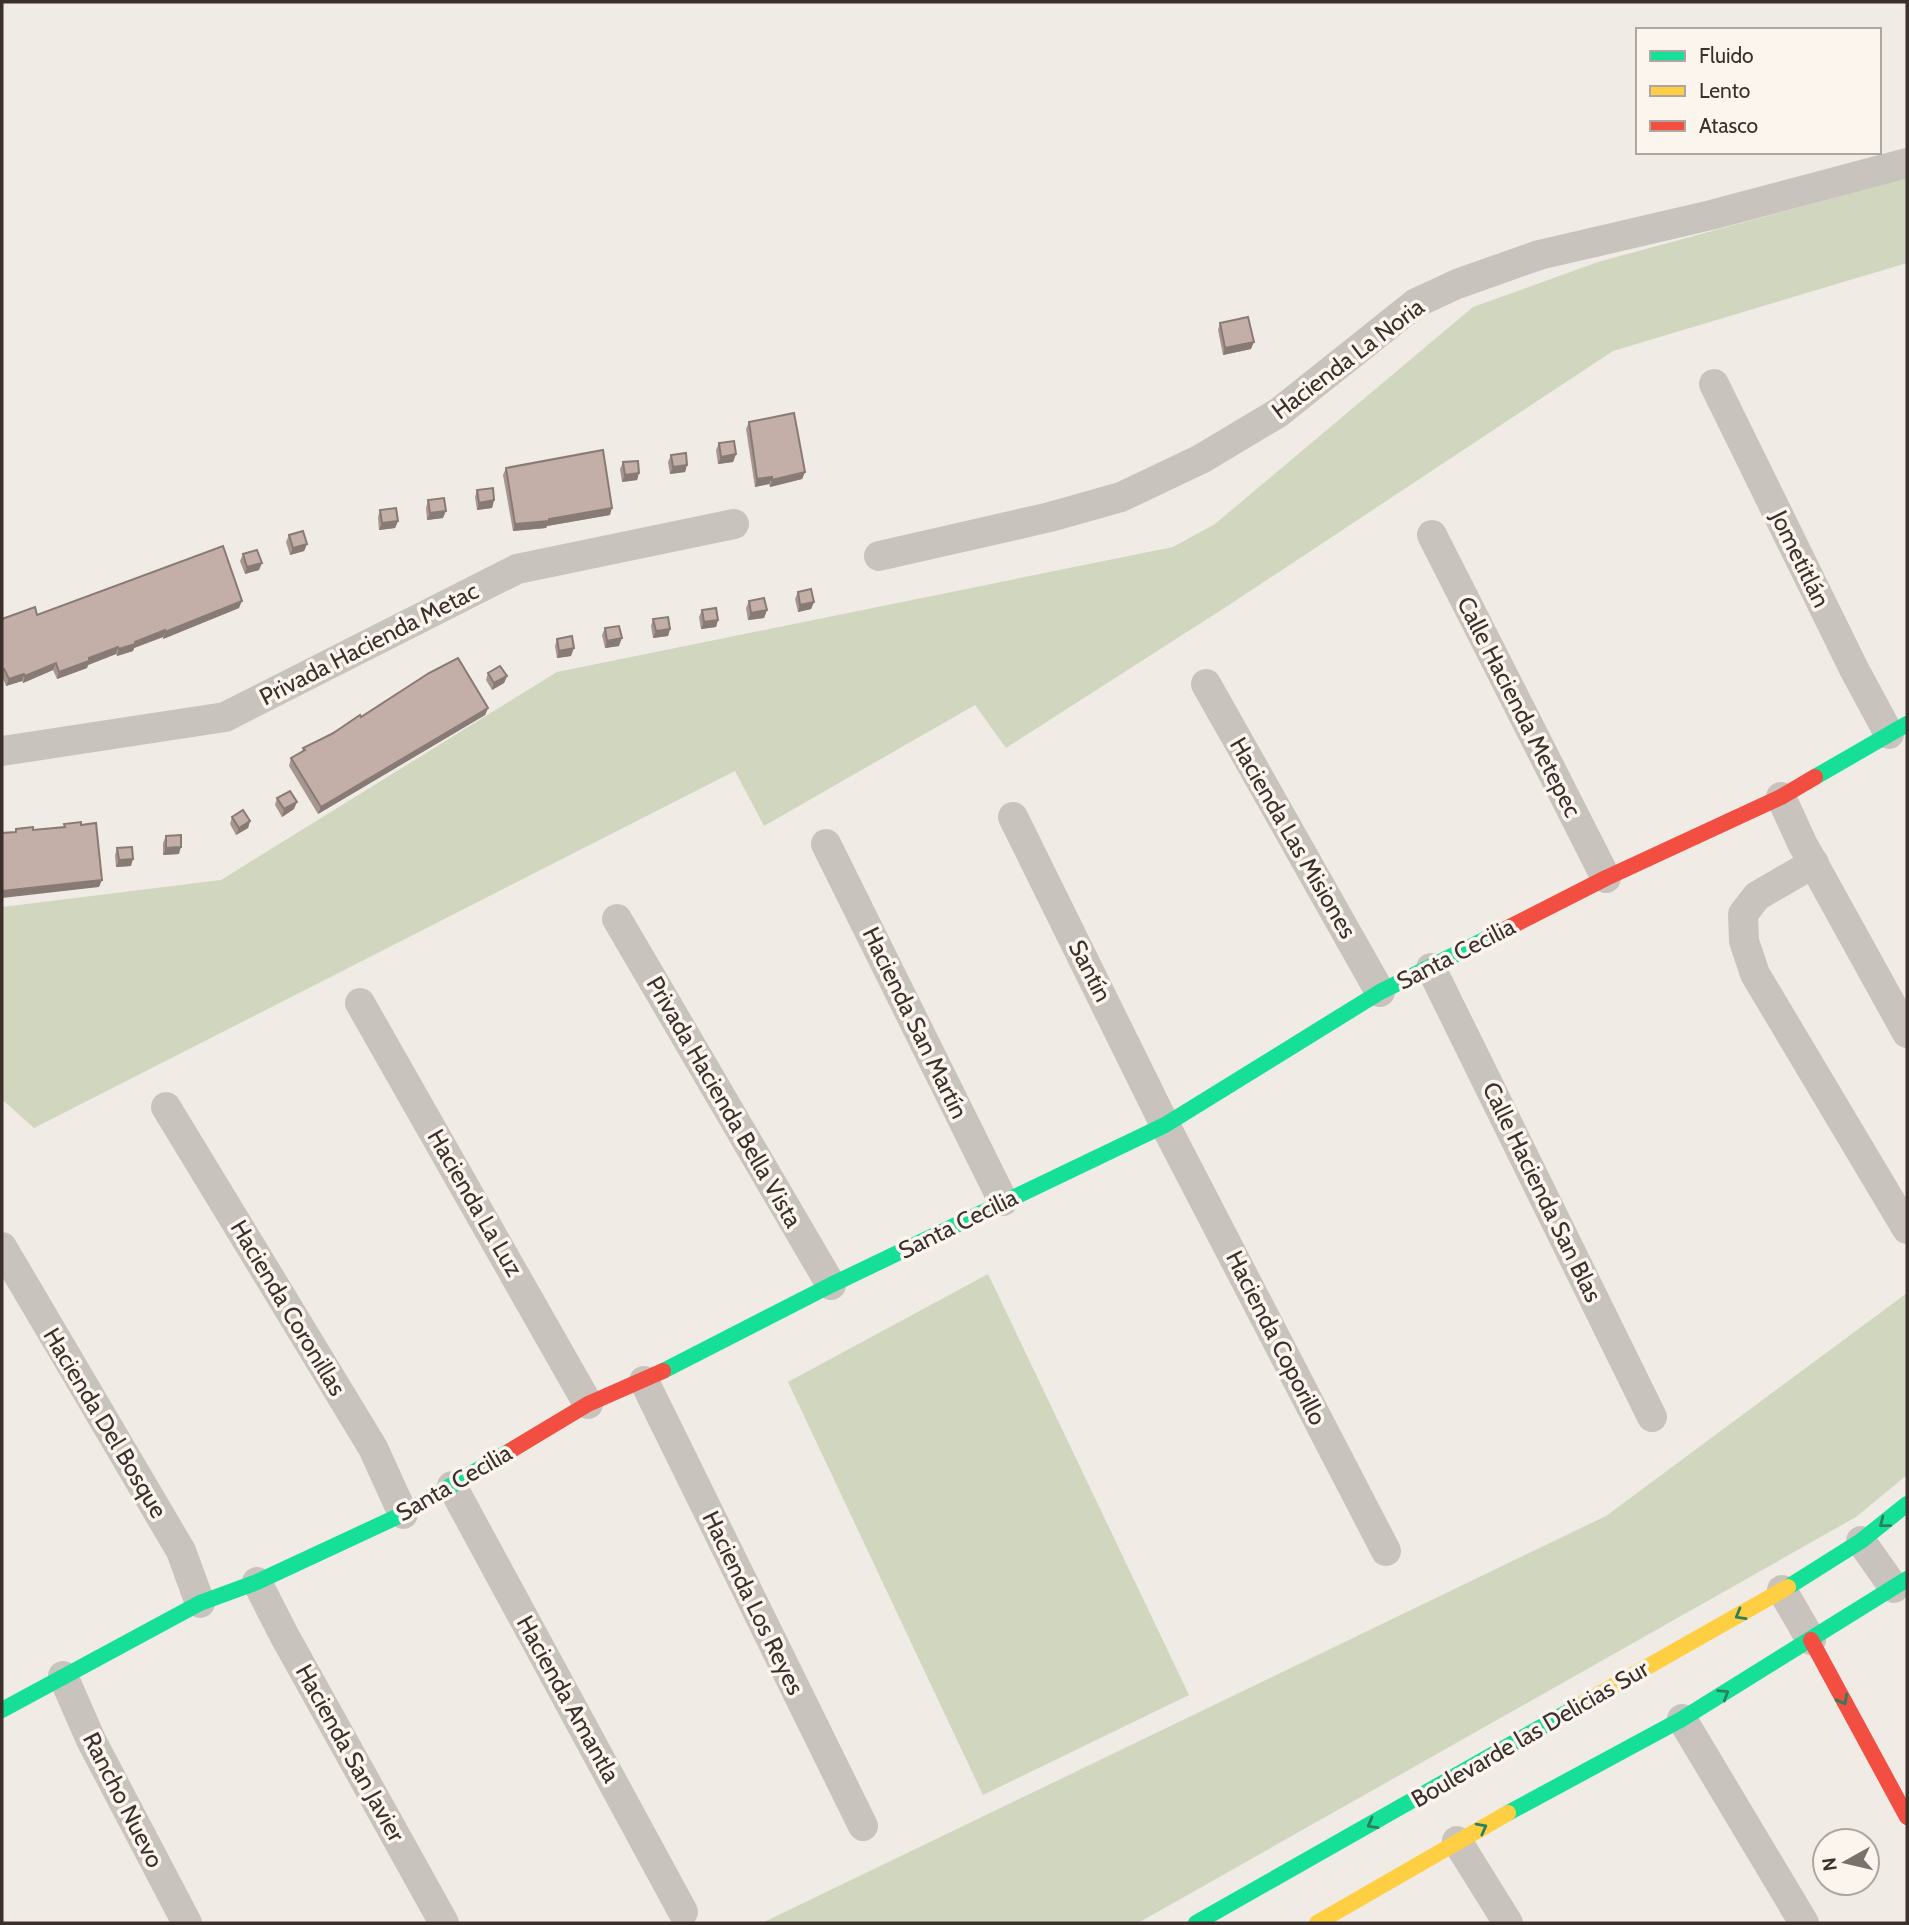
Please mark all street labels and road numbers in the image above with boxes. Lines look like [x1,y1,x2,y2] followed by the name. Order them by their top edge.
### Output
[1266,292,1430,425] street label: Hacienda La Noria
[1764,505,1836,612] street label: Jometitlán
[254,576,483,711] street label: Privada Hacienda Metac
[1451,592,1588,822] street label: Calle Hacienda Metepec
[1224,732,1363,943] street label: Hacienda Las Misiones
[1392,911,1520,996] street label: Santa Cecilia
[856,922,974,1123] street label: Hacienda San Martín
[1063,935,1118,1006] street label: Santín
[641,971,808,1233] street label: Privada Hacienda Bella Vista
[1477,1077,1608,1307] street label: Calle Hacienda San Blas
[422,1124,529,1281] street label: Hacienda La Luz
[894,1182,1022,1265] street label: Santa Cecilia
[225,1215,352,1401] street label: Hacienda Coronillas
[1220,1246,1333,1430] street label: Hacienda Coporillo
[37,1322,174,1523] street label: Hacienda Del Bosque
[391,1438,517,1527] street label: Santa Cecilia
[696,1506,811,1699] street label: Hacienda Los Reyes
[511,1610,626,1788] street label: Hacienda Amantla
[1406,1654,1654,1813] street label: Boulevarde las Delicias Sur
[290,1659,411,1847] street label: Hacienda San Javier
[77,1727,170,1872] street label: Rancho Nuevo

